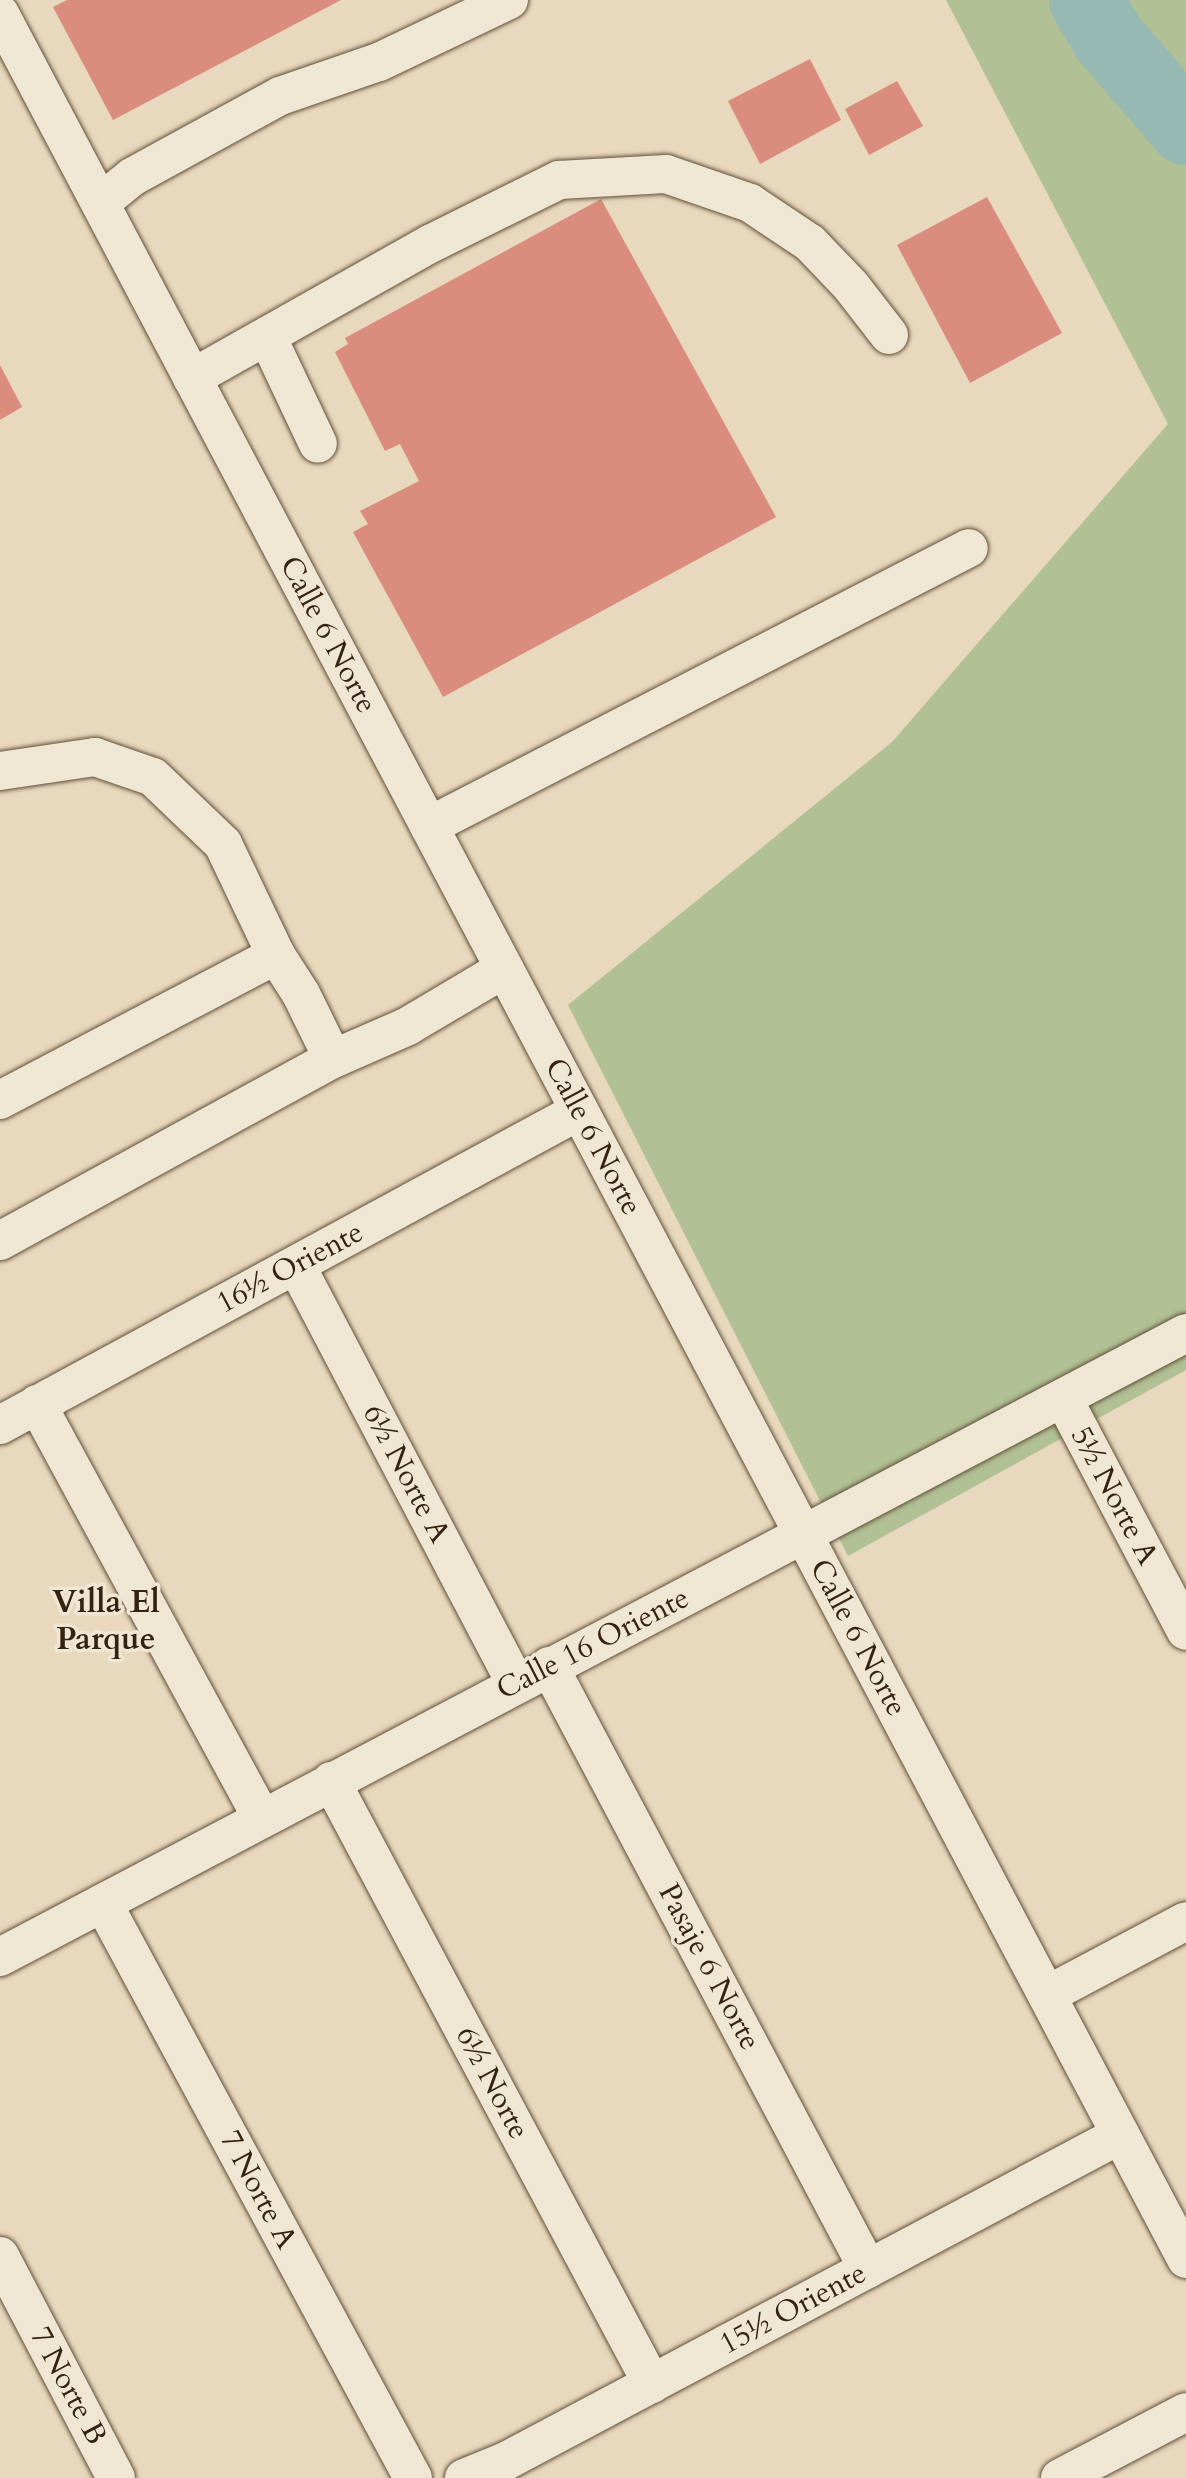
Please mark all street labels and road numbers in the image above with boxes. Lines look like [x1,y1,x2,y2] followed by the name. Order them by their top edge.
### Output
[272,551,384,719] street label: Calle 6 Norte
[537,1053,649,1221] street label: Calle 6 Norte
[211,1214,369,1322] street label: 16½ Oriente
[355,1399,457,1549] street label: 6½ Norte A
[1063,1421,1165,1571] street label: 5½ Norte A
[802,1554,914,1722] street label: Calle 6 Norte
[491,1580,695,1708] street label: Calle 16 Oriente
[650,1878,768,2056] street label: Pasaje 6 Norte
[447,2021,537,2145] street label: 6½ Norte
[212,2125,304,2255] street label: 7 Norte A
[714,2255,872,2363] street label: 15½ Oriente
[22,2321,114,2451] street label: 7 Norte B

